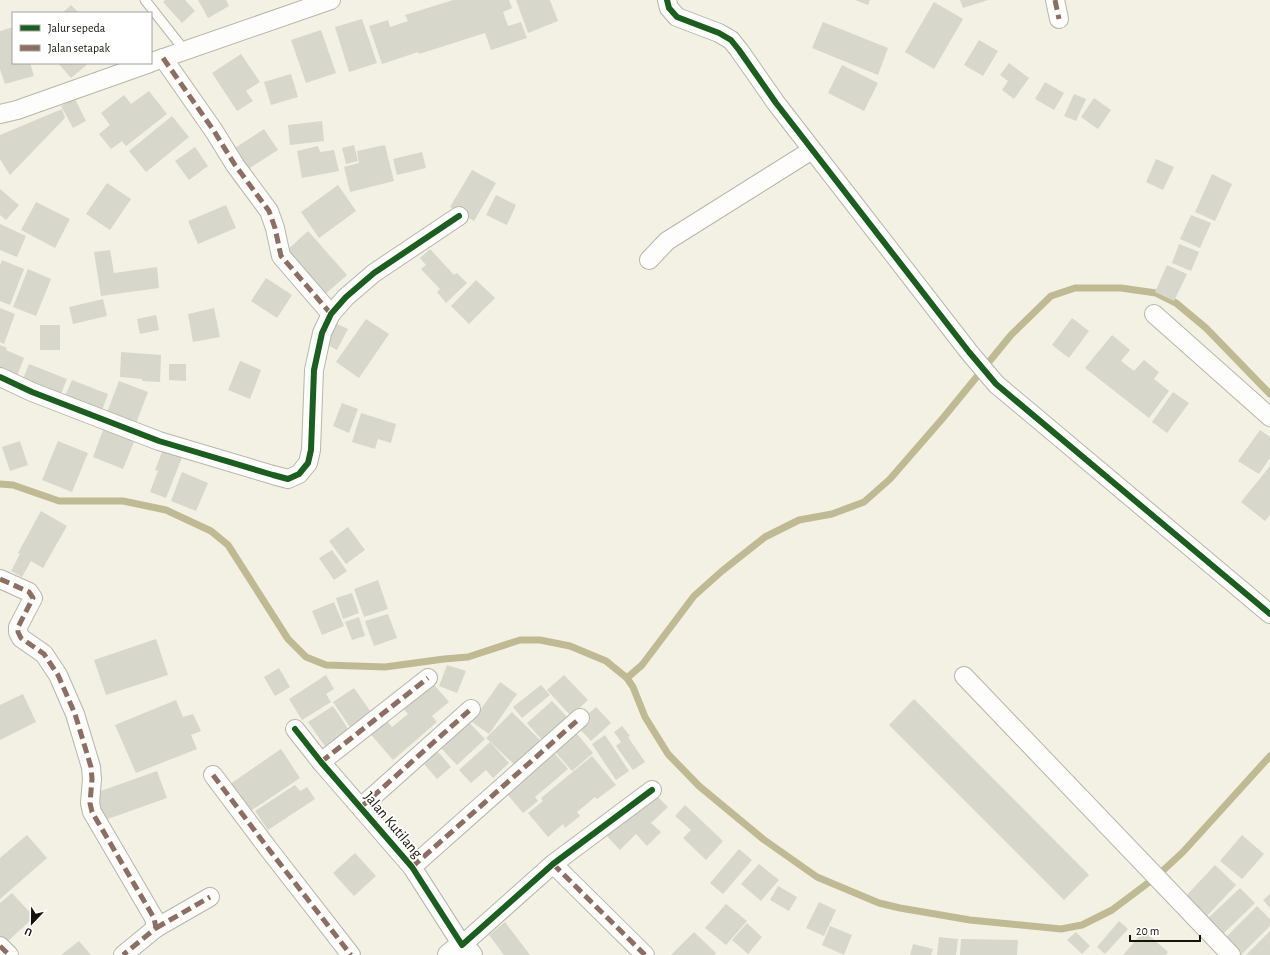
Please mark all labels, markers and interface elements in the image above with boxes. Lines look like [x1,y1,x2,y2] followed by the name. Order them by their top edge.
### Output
[12,12,152,64] legend
[48,22,106,34] text: Jalur sepeda
[48,42,111,54] text: Jalan setapak
[361,789,425,862] street label: Jalan Kutilang
[12,903,52,943] north arrow
[1130,917,1200,943] scale bar
[23,925,34,938] text: U
[1136,925,1159,937] text: 20 m

